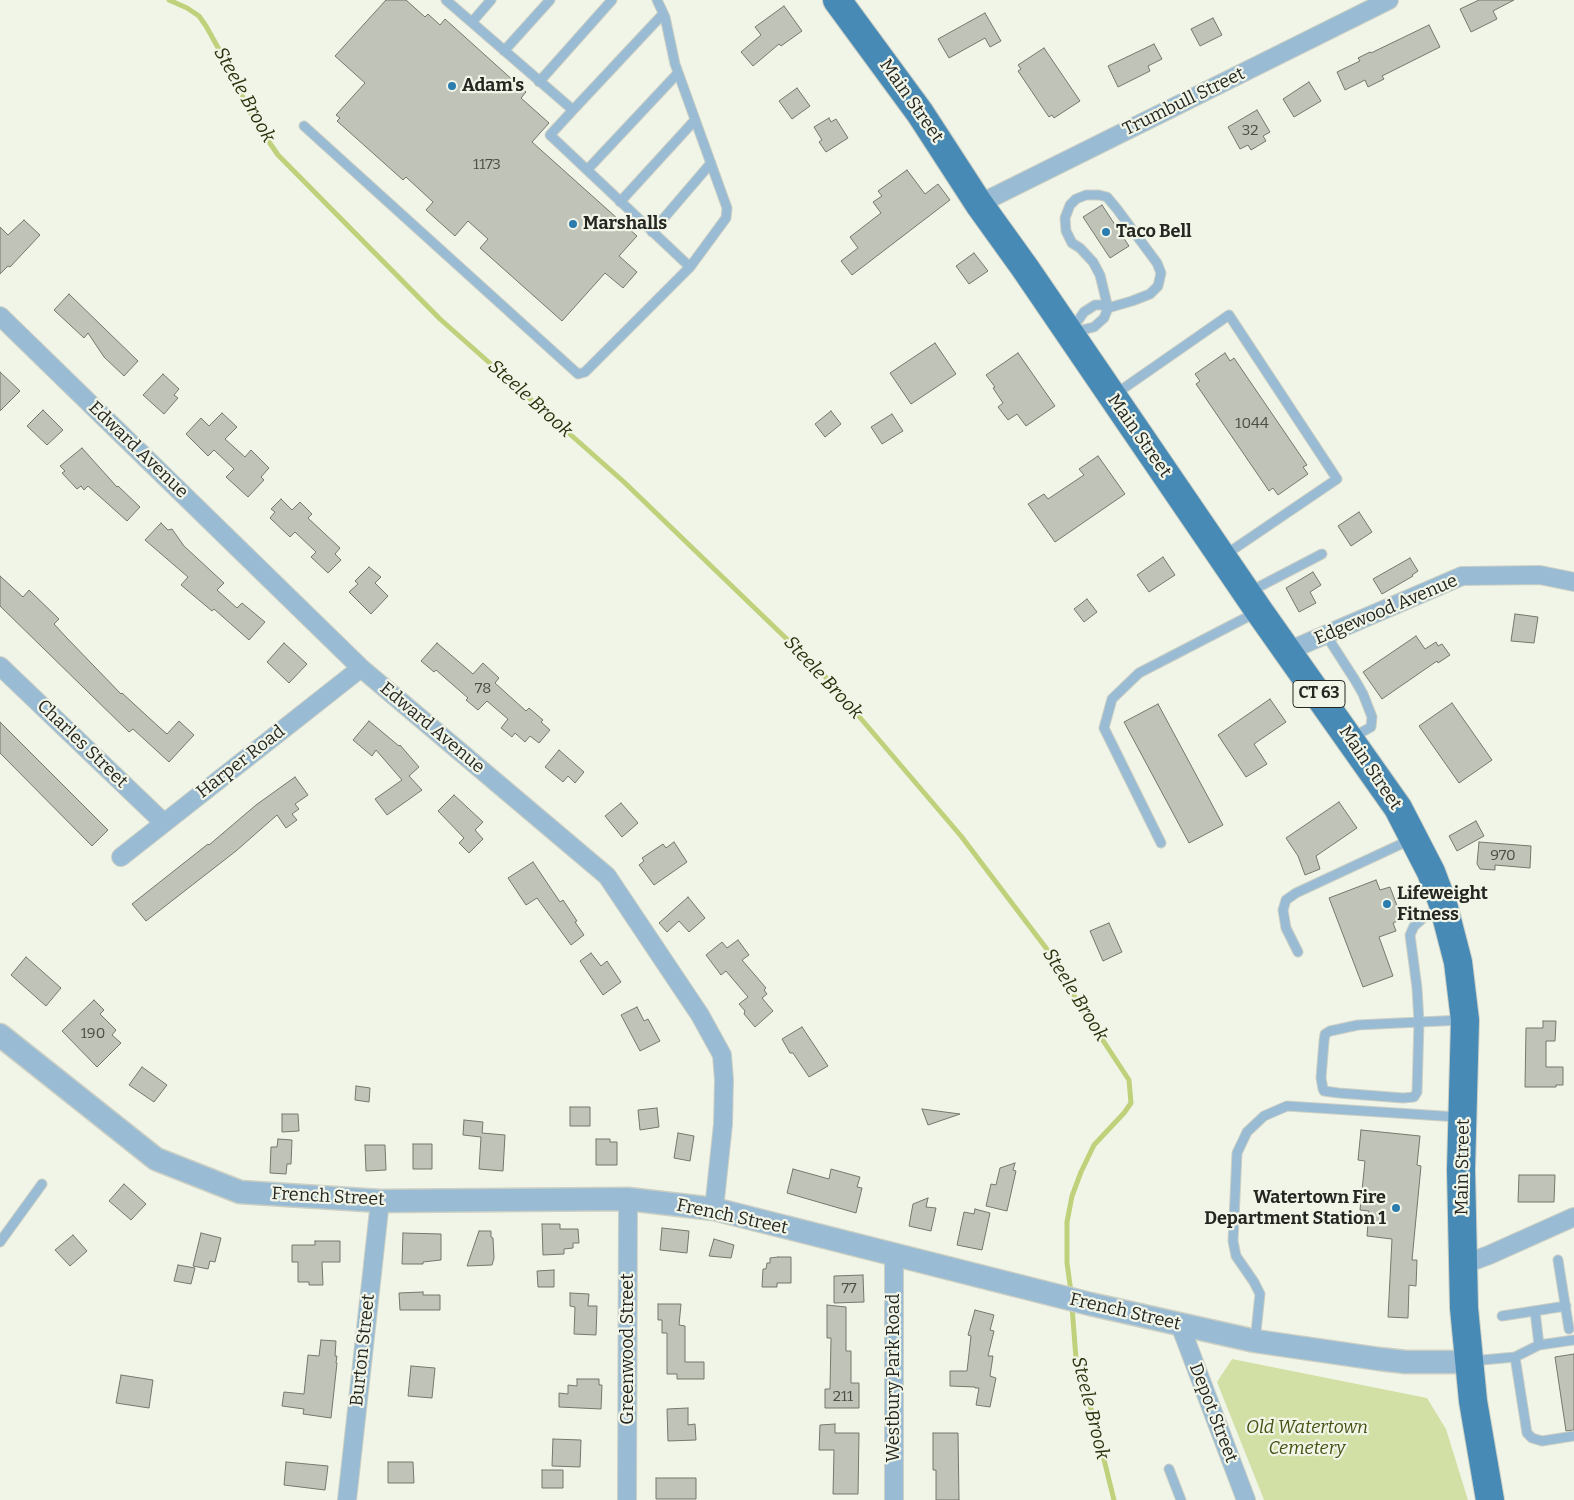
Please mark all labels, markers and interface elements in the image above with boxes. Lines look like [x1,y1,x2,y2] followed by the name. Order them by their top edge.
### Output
[208,43,280,147] water label: Steele Brook
[874,55,948,147] street label: Main Street
[1120,63,1248,141] street label: Trumbull Street
[462,75,524,97] place label: Adam's
[446,80,458,92] marker: Adam's
[1242,122,1258,140] house number: 32
[473,156,501,174] house number: 1173
[583,213,667,235] place label: Marshalls
[567,218,579,230] marker: Marshalls
[1116,221,1192,243] place label: Taco Bell
[1100,226,1112,238] marker: Taco Bell
[483,355,577,443] water label: Steele Brook
[1102,390,1176,482] street label: Main Street
[84,397,192,503] street label: Edward Avenue
[1235,415,1269,433] house number: 1044
[1311,570,1461,650] street label: Edgewood Avenue
[779,632,867,724] water label: Steele Brook
[375,678,489,778] street label: Edward Avenue
[475,680,491,698] house number: 78
[1293,681,1345,708] road number: CT 63
[32,695,132,793] street label: Charles Street
[193,721,289,803] street label: Harper Road
[1334,722,1406,814] street label: Main Street
[1490,847,1516,865] house number: 970
[1397,883,1488,926] place label: Lifeweight Fitness
[1381,898,1393,910] marker: Lifeweight Fitness
[1037,944,1113,1046] water label: Steele Brook
[81,1025,105,1043] house number: 190
[1451,1118,1475,1216] street label: Main Street
[271,1183,385,1211] street label: French Street
[1204,1187,1386,1230] place label: Watertown Fire Department Station 1
[674,1195,790,1239] street label: French Street
[1390,1202,1402,1214] marker: Watertown Fire Department Station 1
[617,1273,639,1425] street label: Greenwood Street
[841,1280,857,1298] house number: 77
[1067,1289,1183,1335] street label: French Street
[346,1293,380,1407] street label: Burton Street
[883,1294,905,1462] street label: Westbury Park Road
[1066,1354,1114,1462] water label: Steele Brook
[1184,1360,1242,1466] street label: Depot Street
[833,1388,853,1406] house number: 211
[1246,1417,1368,1460] park label: Old Watertown Cemetery

